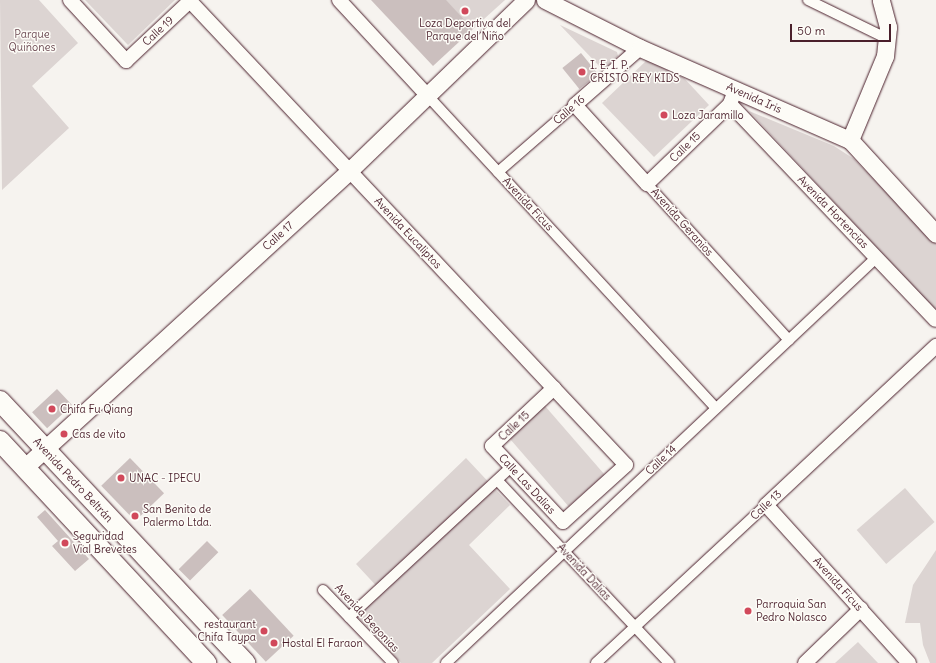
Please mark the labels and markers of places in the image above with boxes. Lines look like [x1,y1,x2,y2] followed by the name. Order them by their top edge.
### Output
[460,6,470,16] marker: Loza Deportiva del Parque del Niño
[419,17,511,43] place label: Loza Deportiva del Parque del Niño
[590,59,679,85] place label: I. E. I. P. CRISTO REY KIDS
[577,67,587,77] marker: I. E. I. P. CRISTO REY KIDS
[672,108,744,122] place label: Loza Jaramillo
[659,110,669,120] marker: Loza Jaramillo
[60,402,133,416] place label: Chifa Fu Qiang
[47,404,57,414] marker: Chifa Fu Qiang
[72,427,126,441] place label: Cas de vito
[59,429,69,439] marker: Cas de vito
[129,471,201,485] place label: UNAC - IPECU
[116,473,126,483] marker: UNAC - IPECU
[143,503,211,529] place label: San Benito de Palermo Ltda.
[130,511,140,521] marker: San Benito de Palermo Ltda.
[73,530,137,556] place label: Seguridad Vial Brevetes
[60,538,70,548] marker: Seguridad Vial Brevetes
[756,598,827,624] place label: Parroquia San Pedro Nolasco
[743,606,753,616] marker: Parroquia San Pedro Nolasco
[198,618,256,644] place label: restaurant Chifa Taypa
[259,626,269,636] marker: restaurant Chifa Taypa
[282,636,363,650] place label: Hostal El Faraon
[269,638,279,648] marker: Hostal El Faraon

